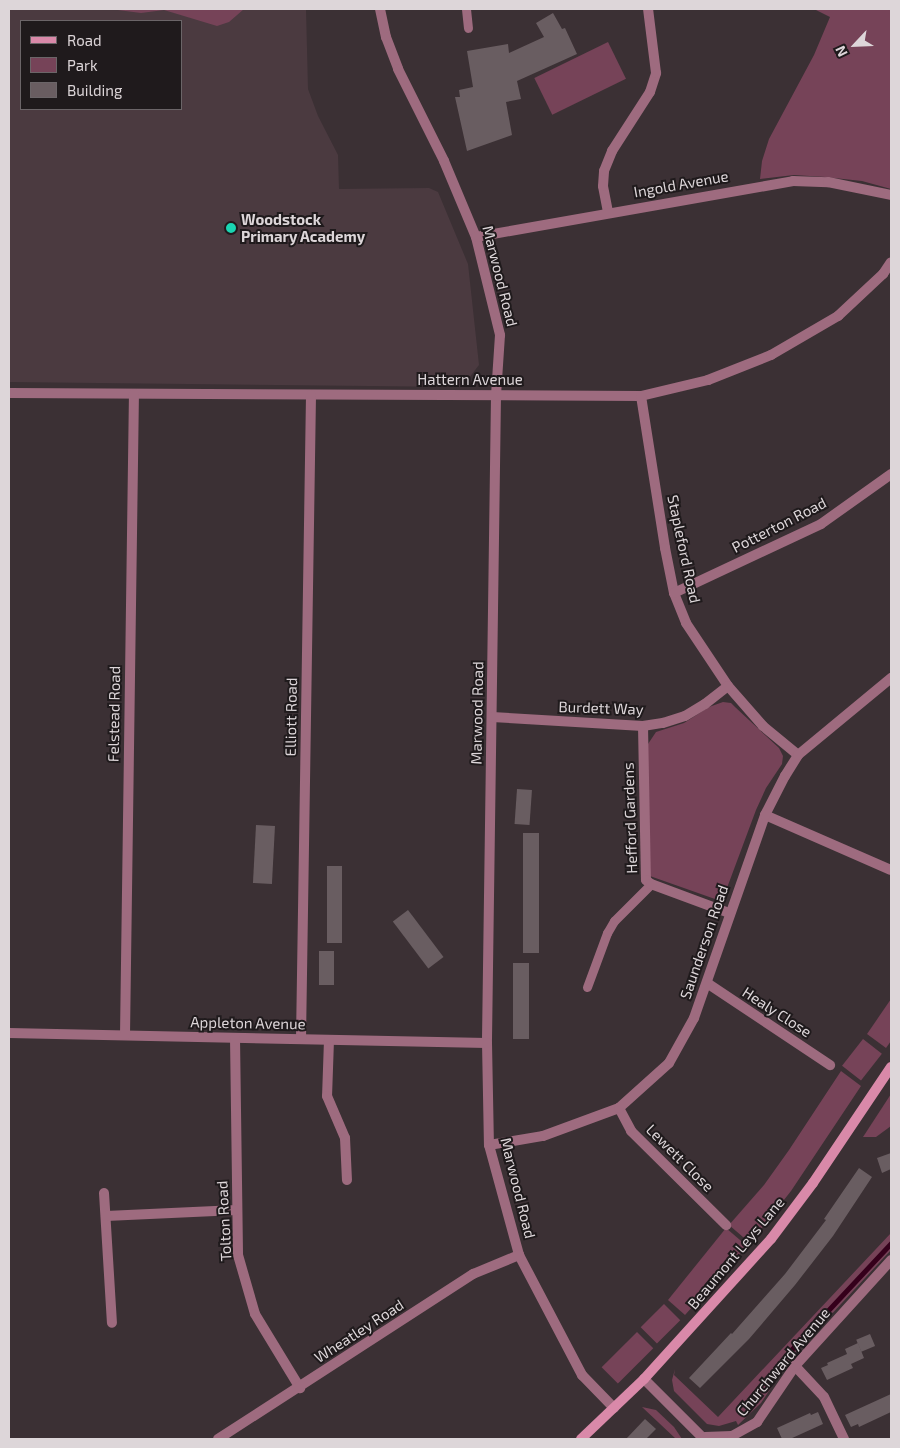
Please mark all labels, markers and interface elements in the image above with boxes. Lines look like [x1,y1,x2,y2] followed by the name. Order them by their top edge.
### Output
[20,20,182,110] legend
[830,20,880,70] north arrow
[67,31,102,49] text: Road
[831,43,851,60] text: N
[67,56,98,74] text: Park
[67,81,122,99] text: Building
[632,167,730,201] street label: Ingold Avenue
[241,210,366,245] place label: Woodstock Primary Academy
[225,222,237,234] marker: Woodstock Primary Academy
[479,224,521,328] street label: Marwood Road
[417,371,523,389] street label: Hattern Avenue
[664,493,704,605] street label: Stapleford Road
[729,493,829,557] street label: Potterton Road
[467,661,487,765] street label: Marwood Road
[104,666,124,762] street label: Felstead Road
[281,677,301,757] street label: Elliott Road
[558,698,644,718] street label: Burdett Way
[619,762,641,874] street label: Hefford Gardens
[676,883,732,1001] street label: Saunderson Road
[739,983,815,1041] street label: Healy Close
[190,1013,306,1033] street label: Appleton Avenue
[642,1120,718,1196] street label: Lewett Close
[497,1136,539,1240] street label: Marwood Road
[213,1180,235,1262] street label: Tolton Road
[684,1193,788,1313] street label: Beaumont Leys Lane
[311,1295,407,1367] street label: Wheatley Road
[732,1304,834,1420] street label: Churchward Avenue

